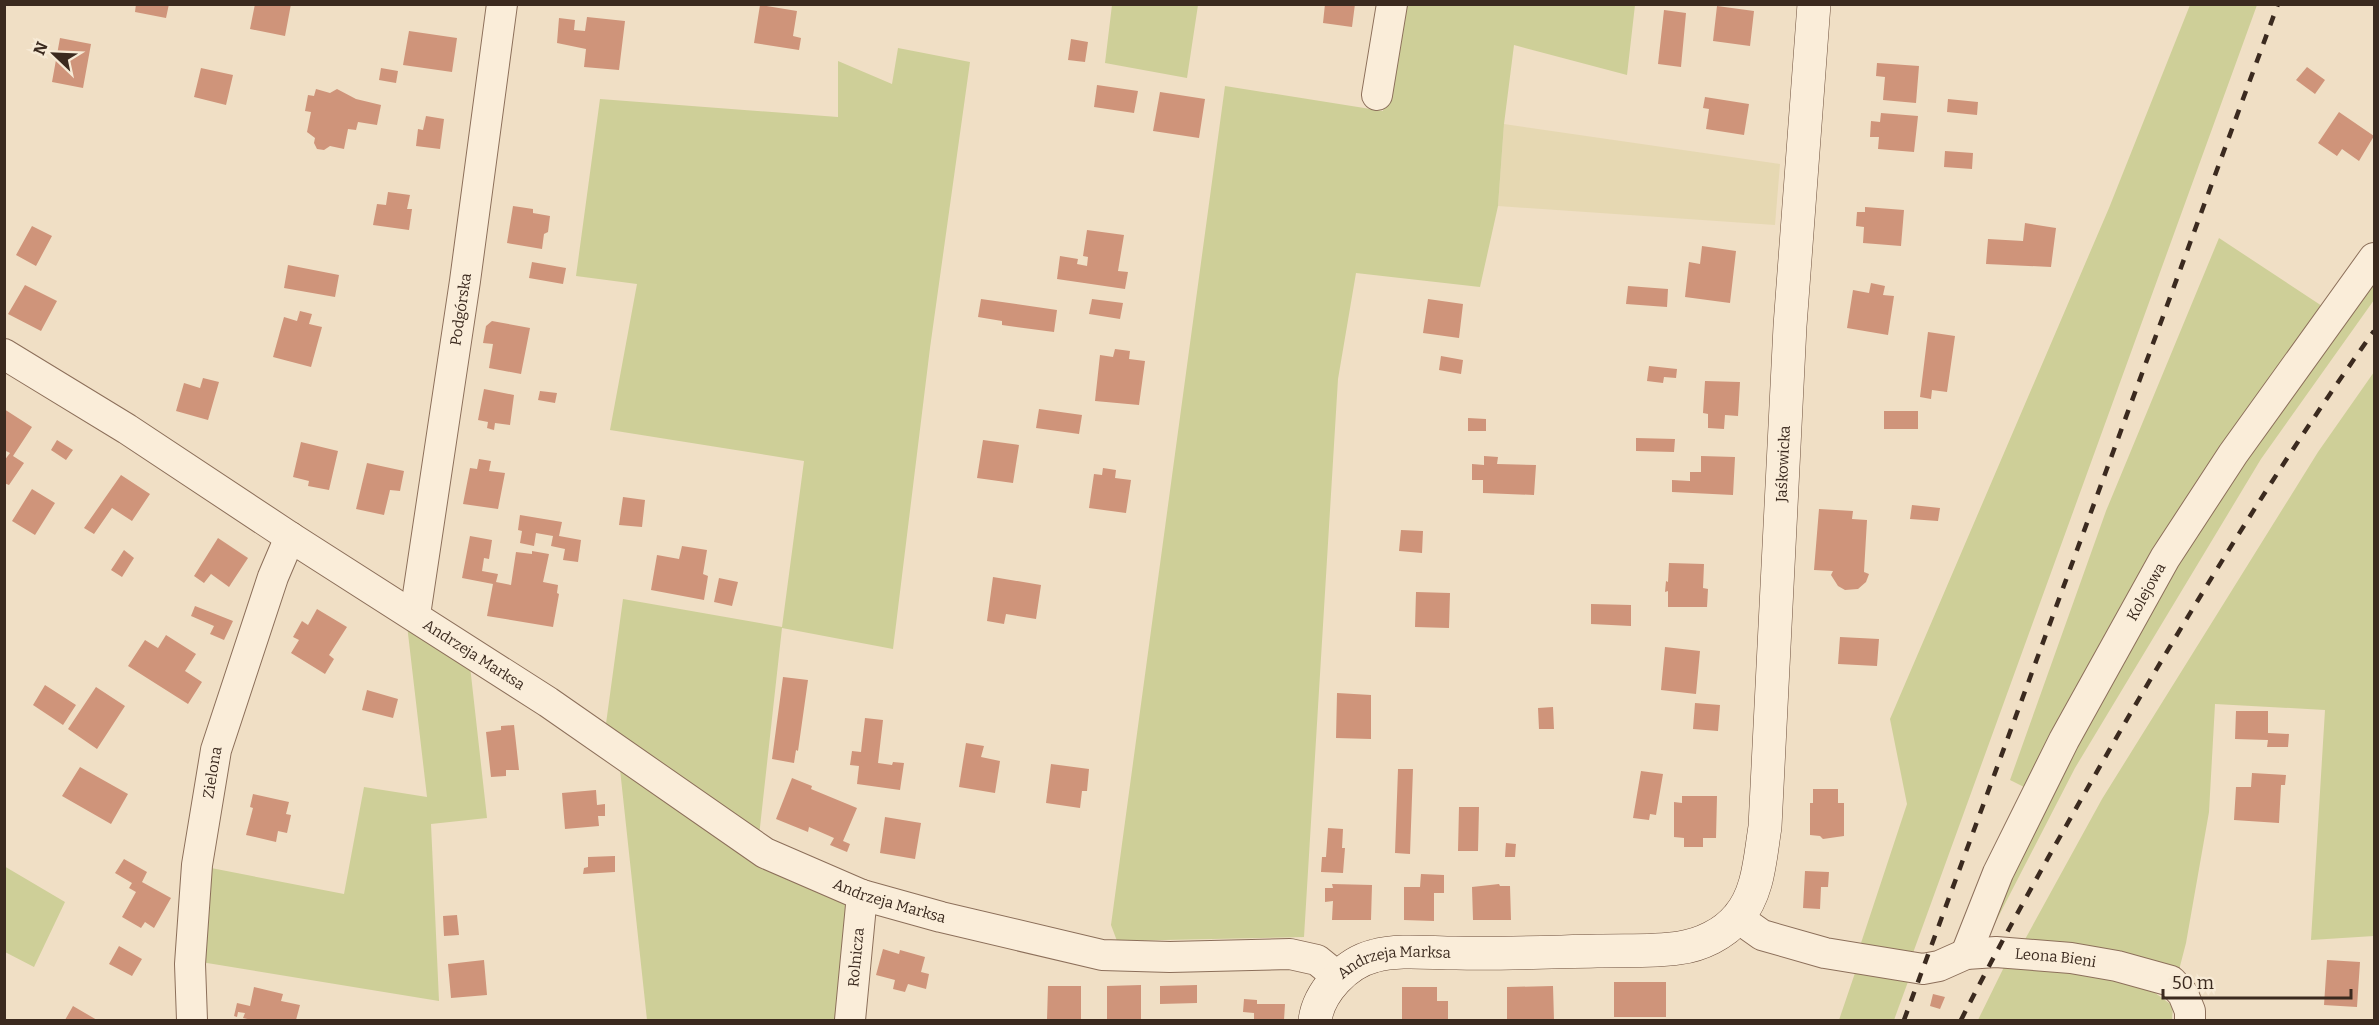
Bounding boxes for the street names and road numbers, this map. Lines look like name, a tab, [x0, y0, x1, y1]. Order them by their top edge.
street label: Podgórska	[446, 272, 475, 347]
street label: Jaśkowicka	[1772, 425, 1794, 503]
street label: Kolejowa	[2123, 560, 2169, 624]
street label: Andrzeja Marksa	[420, 616, 528, 694]
street label: Zielona	[199, 745, 225, 800]
street label: Andrzeja Marksa	[830, 875, 948, 927]
street label: Rolnicza	[844, 927, 868, 988]
street label: Andrzeja Marksa	[1334, 943, 1451, 983]
street label: Leona Bieni	[2014, 945, 2098, 971]

